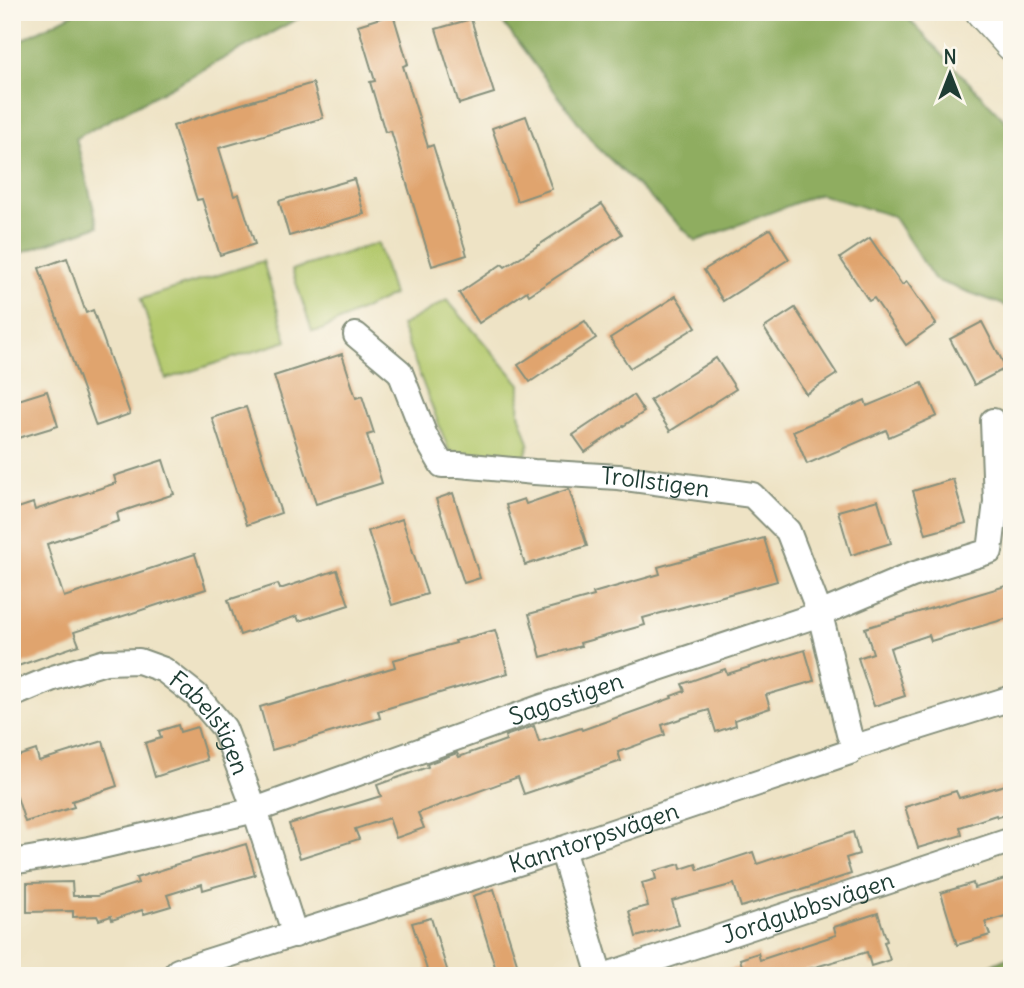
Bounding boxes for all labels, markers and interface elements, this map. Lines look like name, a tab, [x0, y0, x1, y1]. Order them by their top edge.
north arrow	[916, 38, 986, 108]
text: N	[943, 45, 957, 69]
street label: Trollstigen	[600, 460, 712, 503]
street label: Fabelstigen	[164, 664, 256, 779]
street label: Sagostigen	[505, 665, 627, 732]
street label: Kanntorpsvägen	[505, 795, 683, 879]
street label: Jordgubbsvägen	[718, 864, 898, 950]

